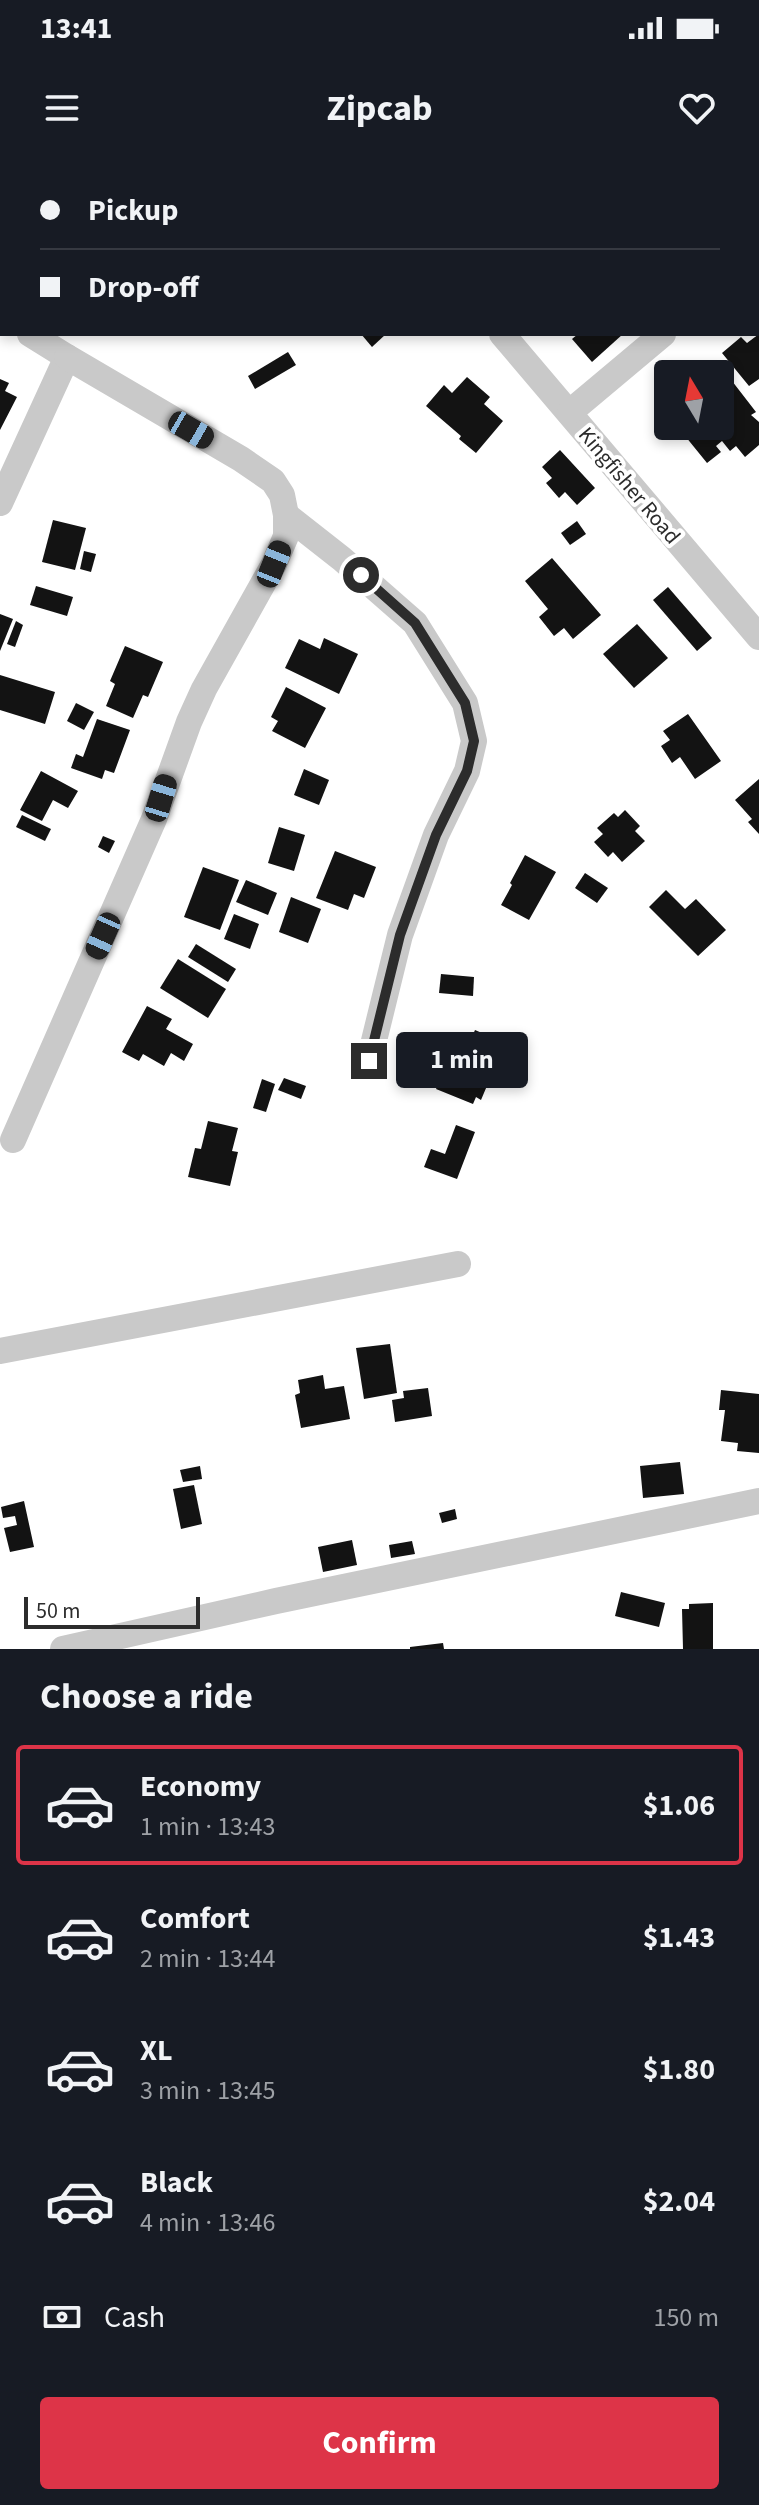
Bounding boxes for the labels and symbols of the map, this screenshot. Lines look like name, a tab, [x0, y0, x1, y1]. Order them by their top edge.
north arrow	[654, 360, 734, 440]
car	[164, 408, 218, 452]
street label: Kingfisher Road	[571, 420, 688, 551]
car	[254, 537, 294, 591]
route start	[343, 557, 379, 593]
car	[143, 772, 179, 824]
car	[82, 909, 124, 963]
callout: 1 min	[397, 1033, 529, 1089]
route end	[351, 1043, 387, 1079]
scale bar	[24, 1593, 200, 1629]

